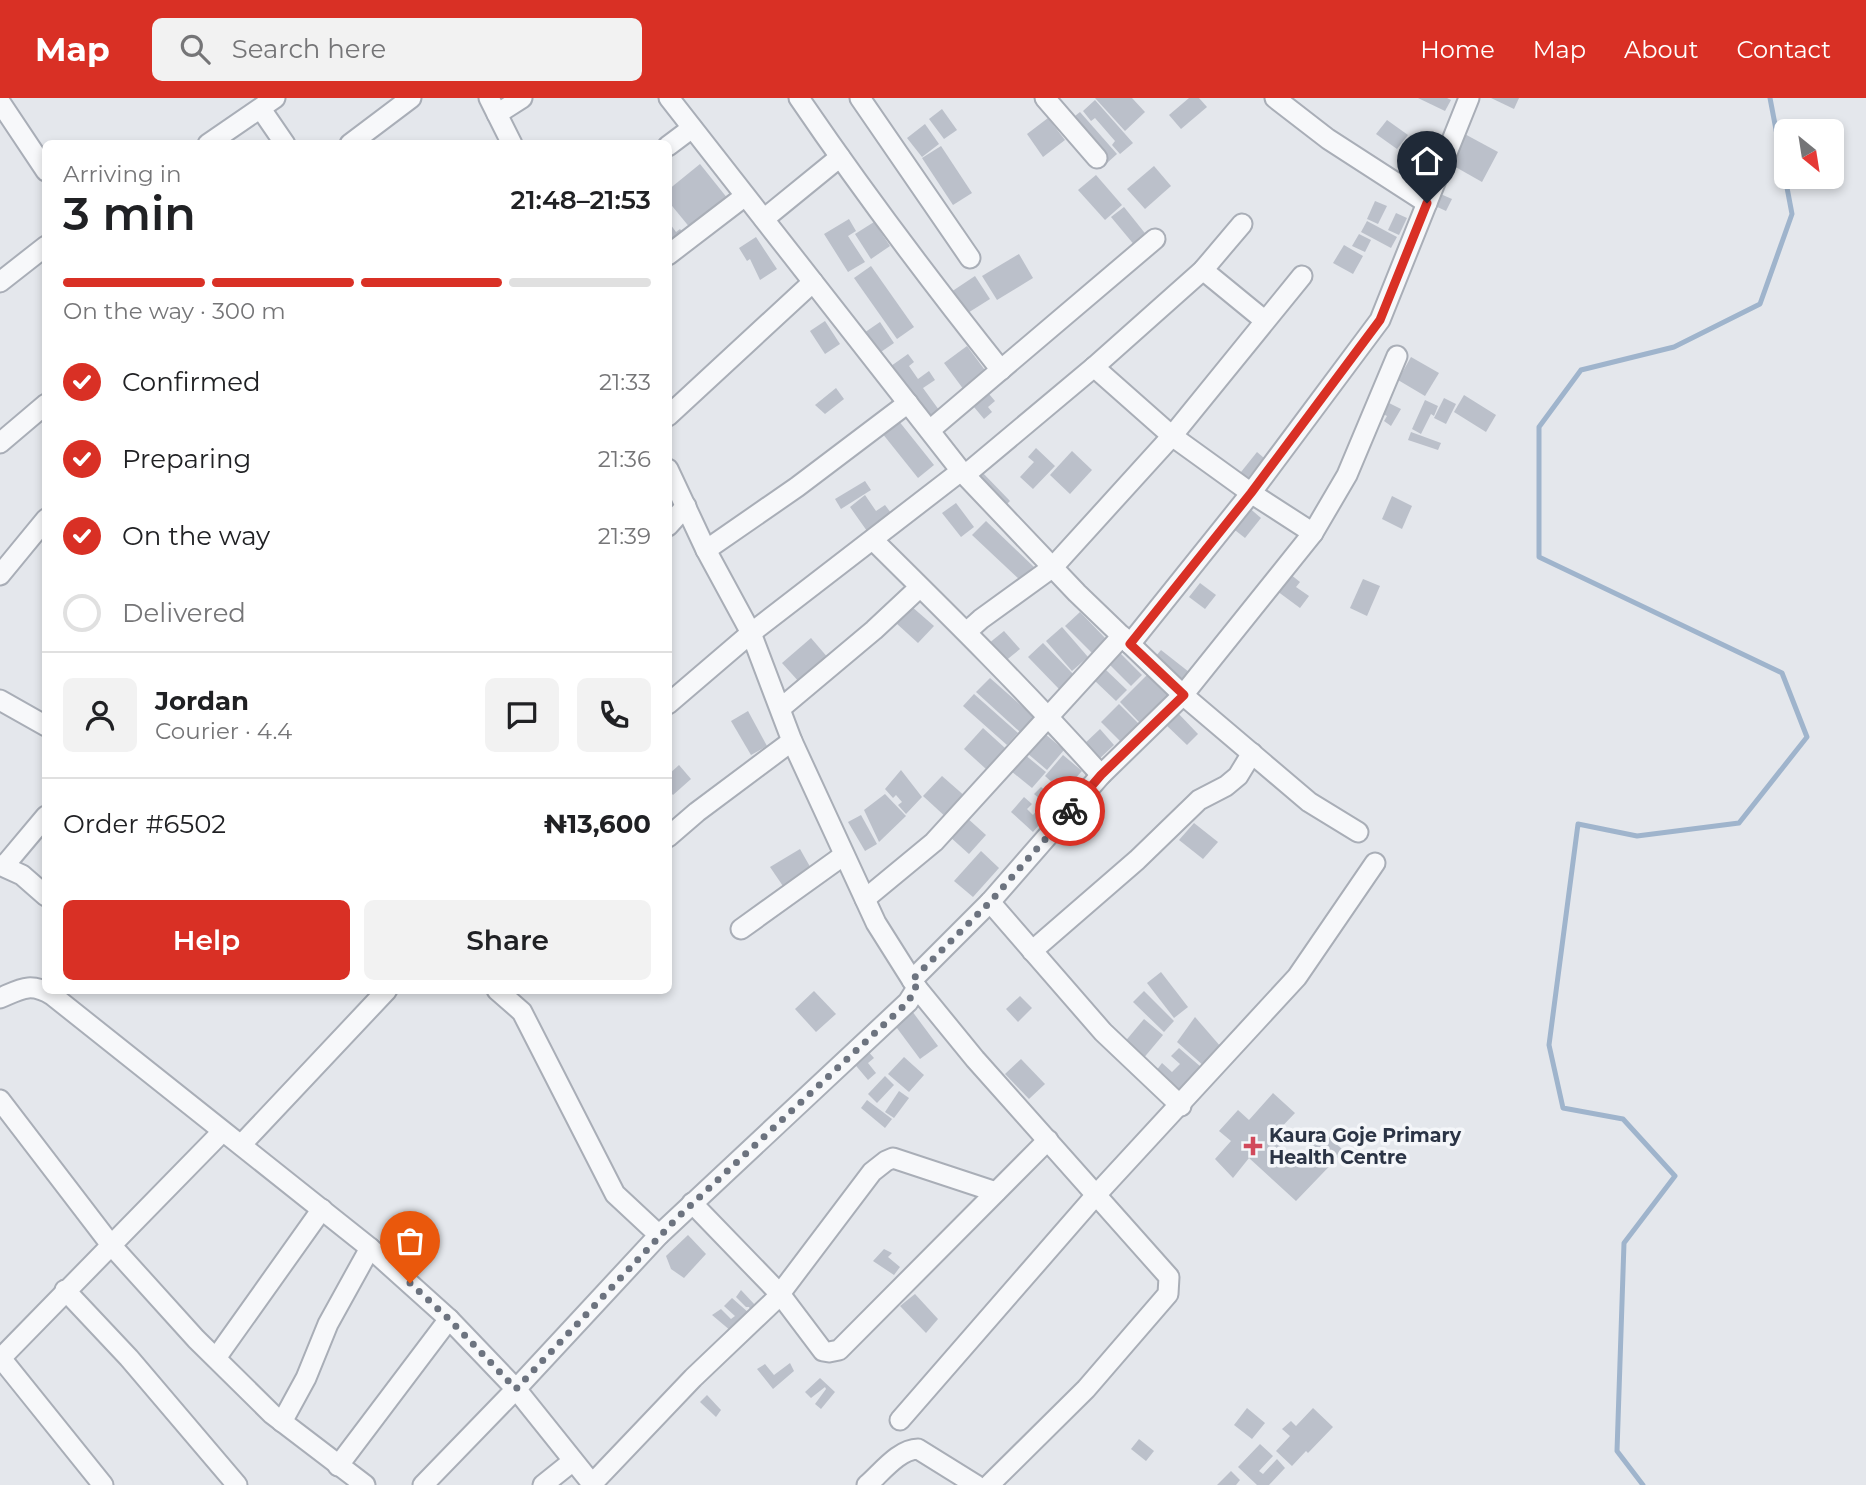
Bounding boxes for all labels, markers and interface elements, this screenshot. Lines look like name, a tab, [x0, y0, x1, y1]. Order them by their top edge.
search box	[152, 18, 642, 81]
text: Map	[35, 29, 110, 69]
icon: search	[176, 30, 214, 68]
text: Search here	[232, 33, 386, 65]
text: Home	[1420, 35, 1495, 64]
text: Map	[1533, 35, 1586, 64]
text: About	[1624, 35, 1698, 64]
text: Contact	[1736, 35, 1831, 64]
north arrow	[1774, 119, 1844, 189]
map controls	[1774, 119, 1844, 189]
pin	[1397, 131, 1457, 203]
icon: home	[1408, 142, 1446, 180]
text: Arriving in	[63, 160, 182, 188]
text: 21:48–21:53	[511, 184, 651, 216]
text: 3 min	[63, 185, 196, 242]
text: On the way · 300 m	[63, 297, 286, 325]
icon: check	[63, 363, 101, 401]
text: Confirmed	[122, 366, 261, 398]
text: 21:33	[599, 368, 651, 396]
icon: check	[63, 440, 101, 478]
text: Preparing	[122, 443, 251, 475]
text: 21:36	[598, 445, 651, 473]
icon: check	[63, 517, 101, 555]
text: On the way	[122, 520, 270, 552]
text: 21:39	[598, 522, 651, 550]
text: Delivered	[122, 597, 246, 629]
button: person	[63, 678, 137, 752]
button: chat	[485, 678, 559, 752]
button: phone	[577, 678, 651, 752]
text: Jordan	[155, 685, 249, 717]
text: Courier · 4.4	[155, 717, 292, 745]
courier	[1035, 776, 1105, 846]
icon: bike	[1051, 792, 1089, 830]
text: Order #6502	[63, 808, 226, 840]
text: ₦13,600	[544, 808, 651, 840]
button: Help	[63, 900, 350, 980]
button: Share	[364, 900, 651, 980]
place label: Kaura Goje Primary Health Centre	[1269, 1124, 1462, 1169]
marker: Kaura Goje Primary Health Centre	[1243, 1136, 1263, 1156]
pin	[380, 1211, 440, 1283]
icon: bag	[391, 1222, 429, 1260]

